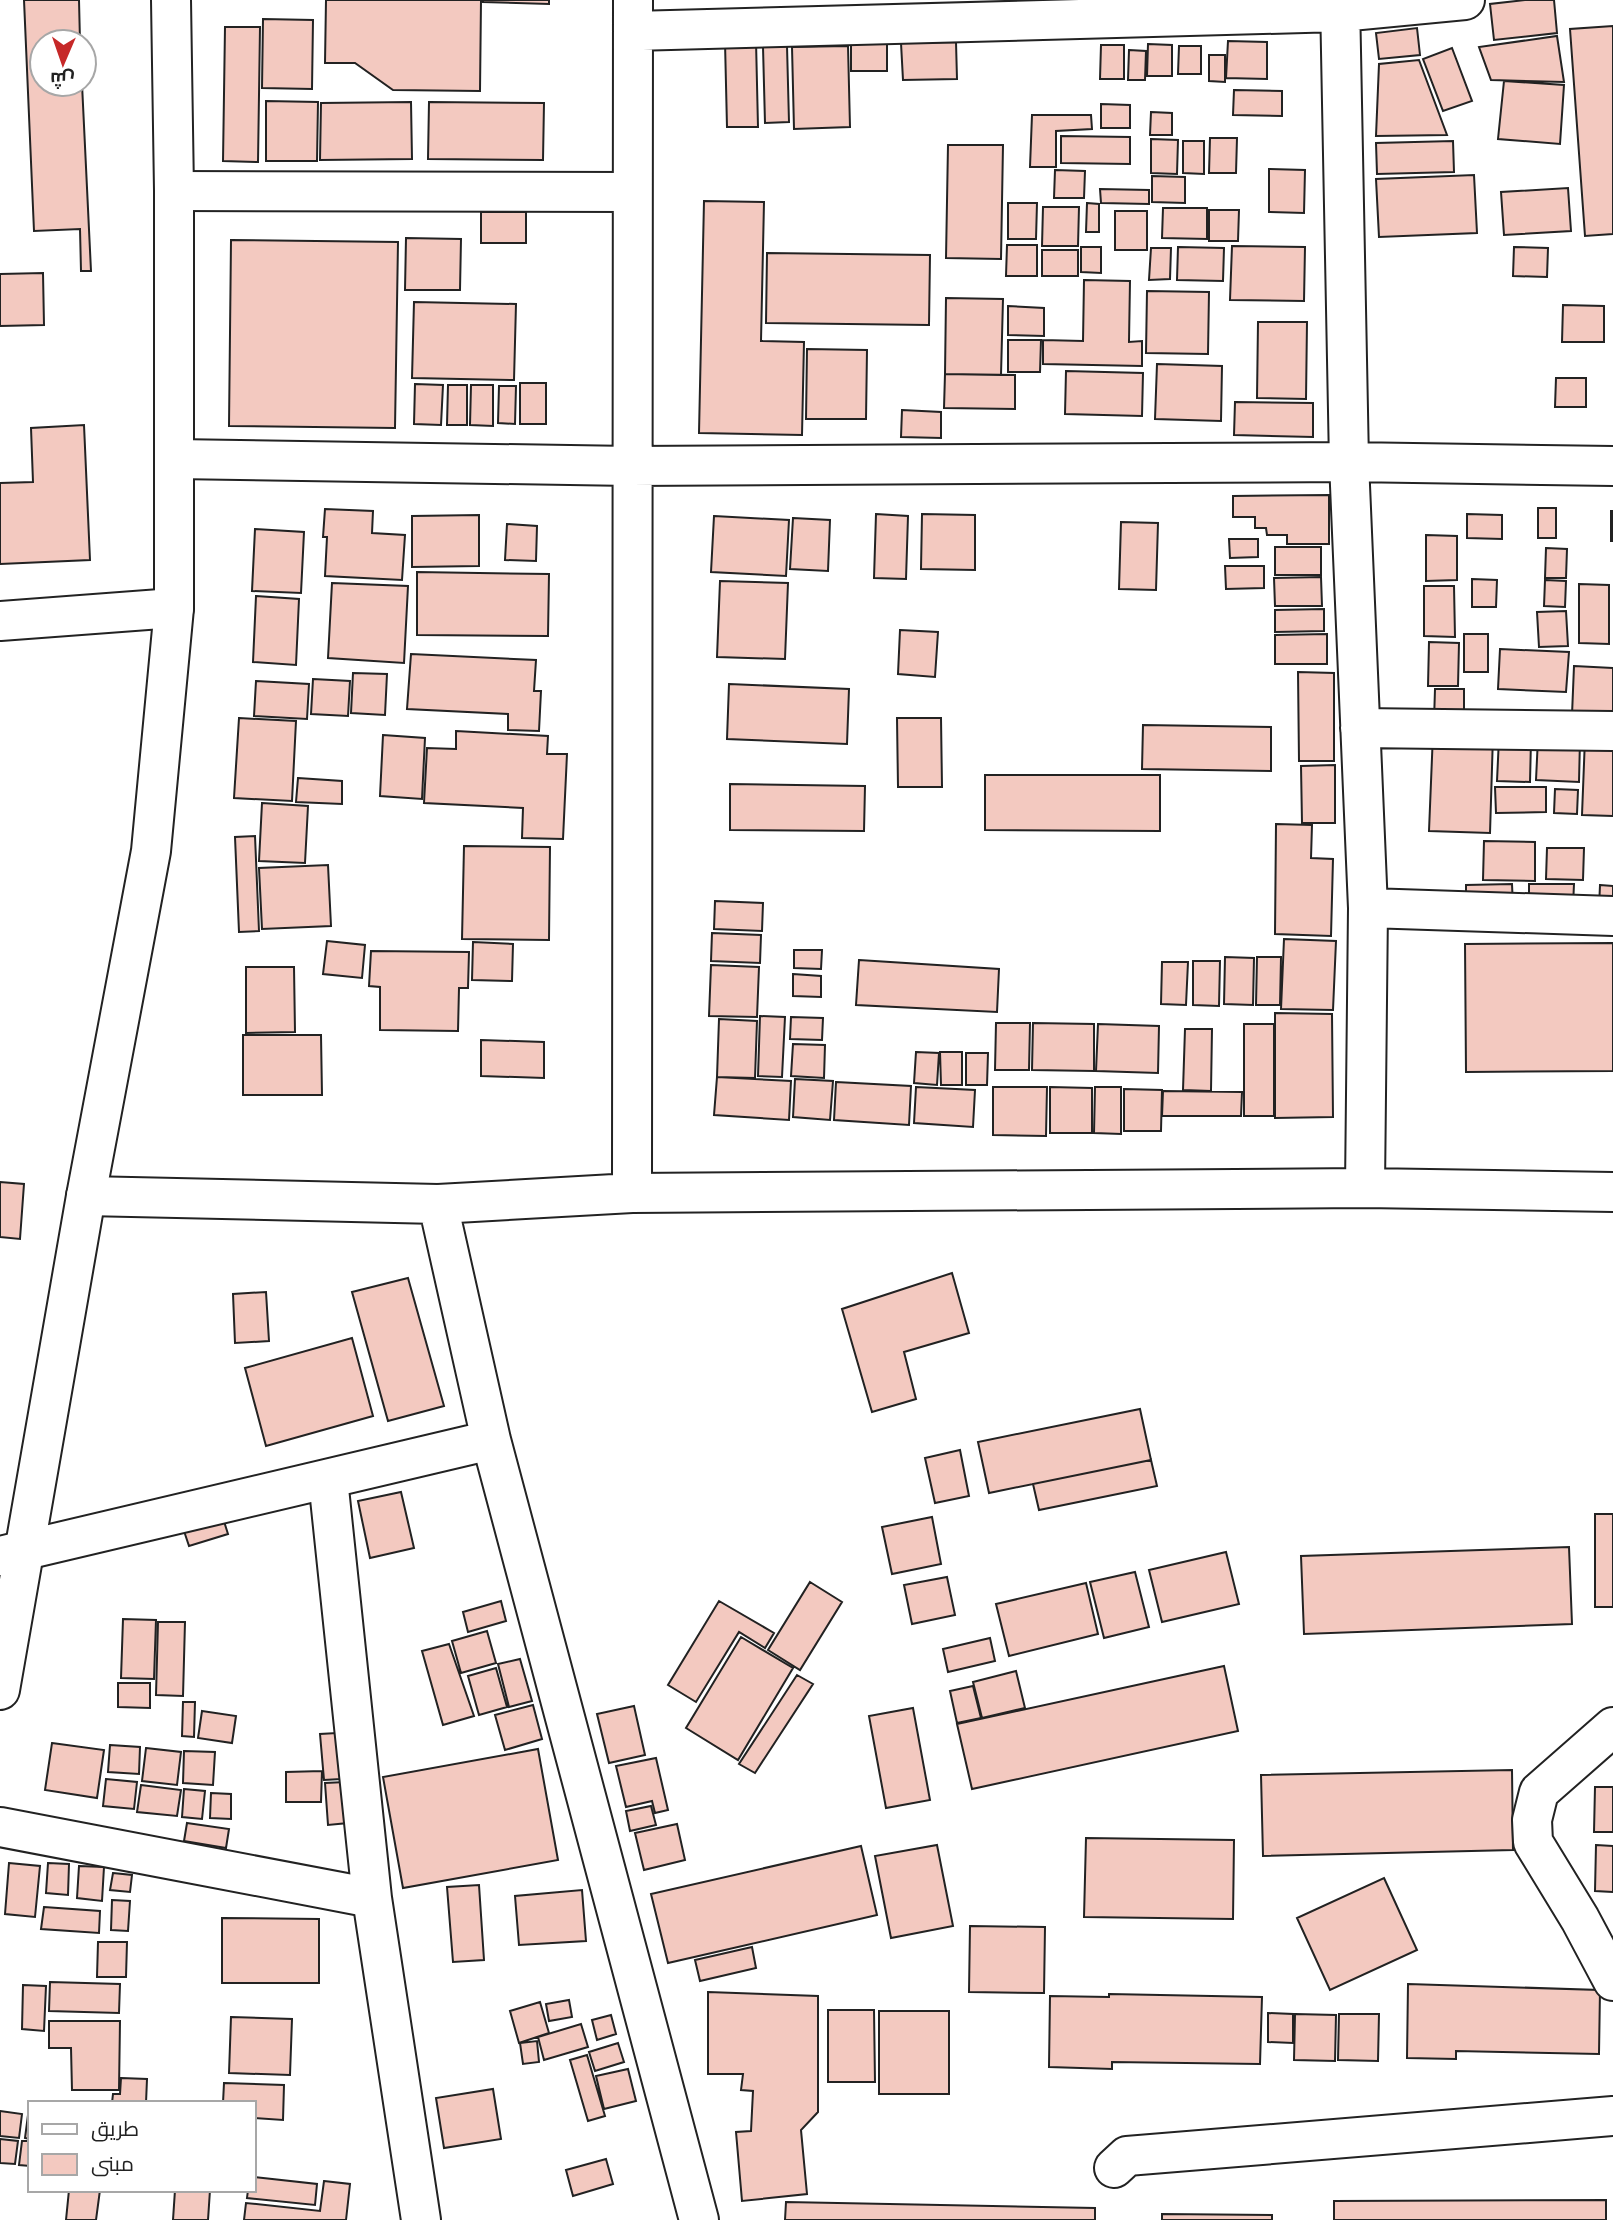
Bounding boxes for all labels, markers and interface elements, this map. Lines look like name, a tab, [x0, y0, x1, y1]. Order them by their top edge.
north arrow	[28, 28, 98, 98]
text: ش	[50, 68, 75, 89]
legend	[28, 2101, 256, 2192]
text: طريق	[91, 2119, 139, 2142]
text: مبنى	[91, 2154, 134, 2177]

